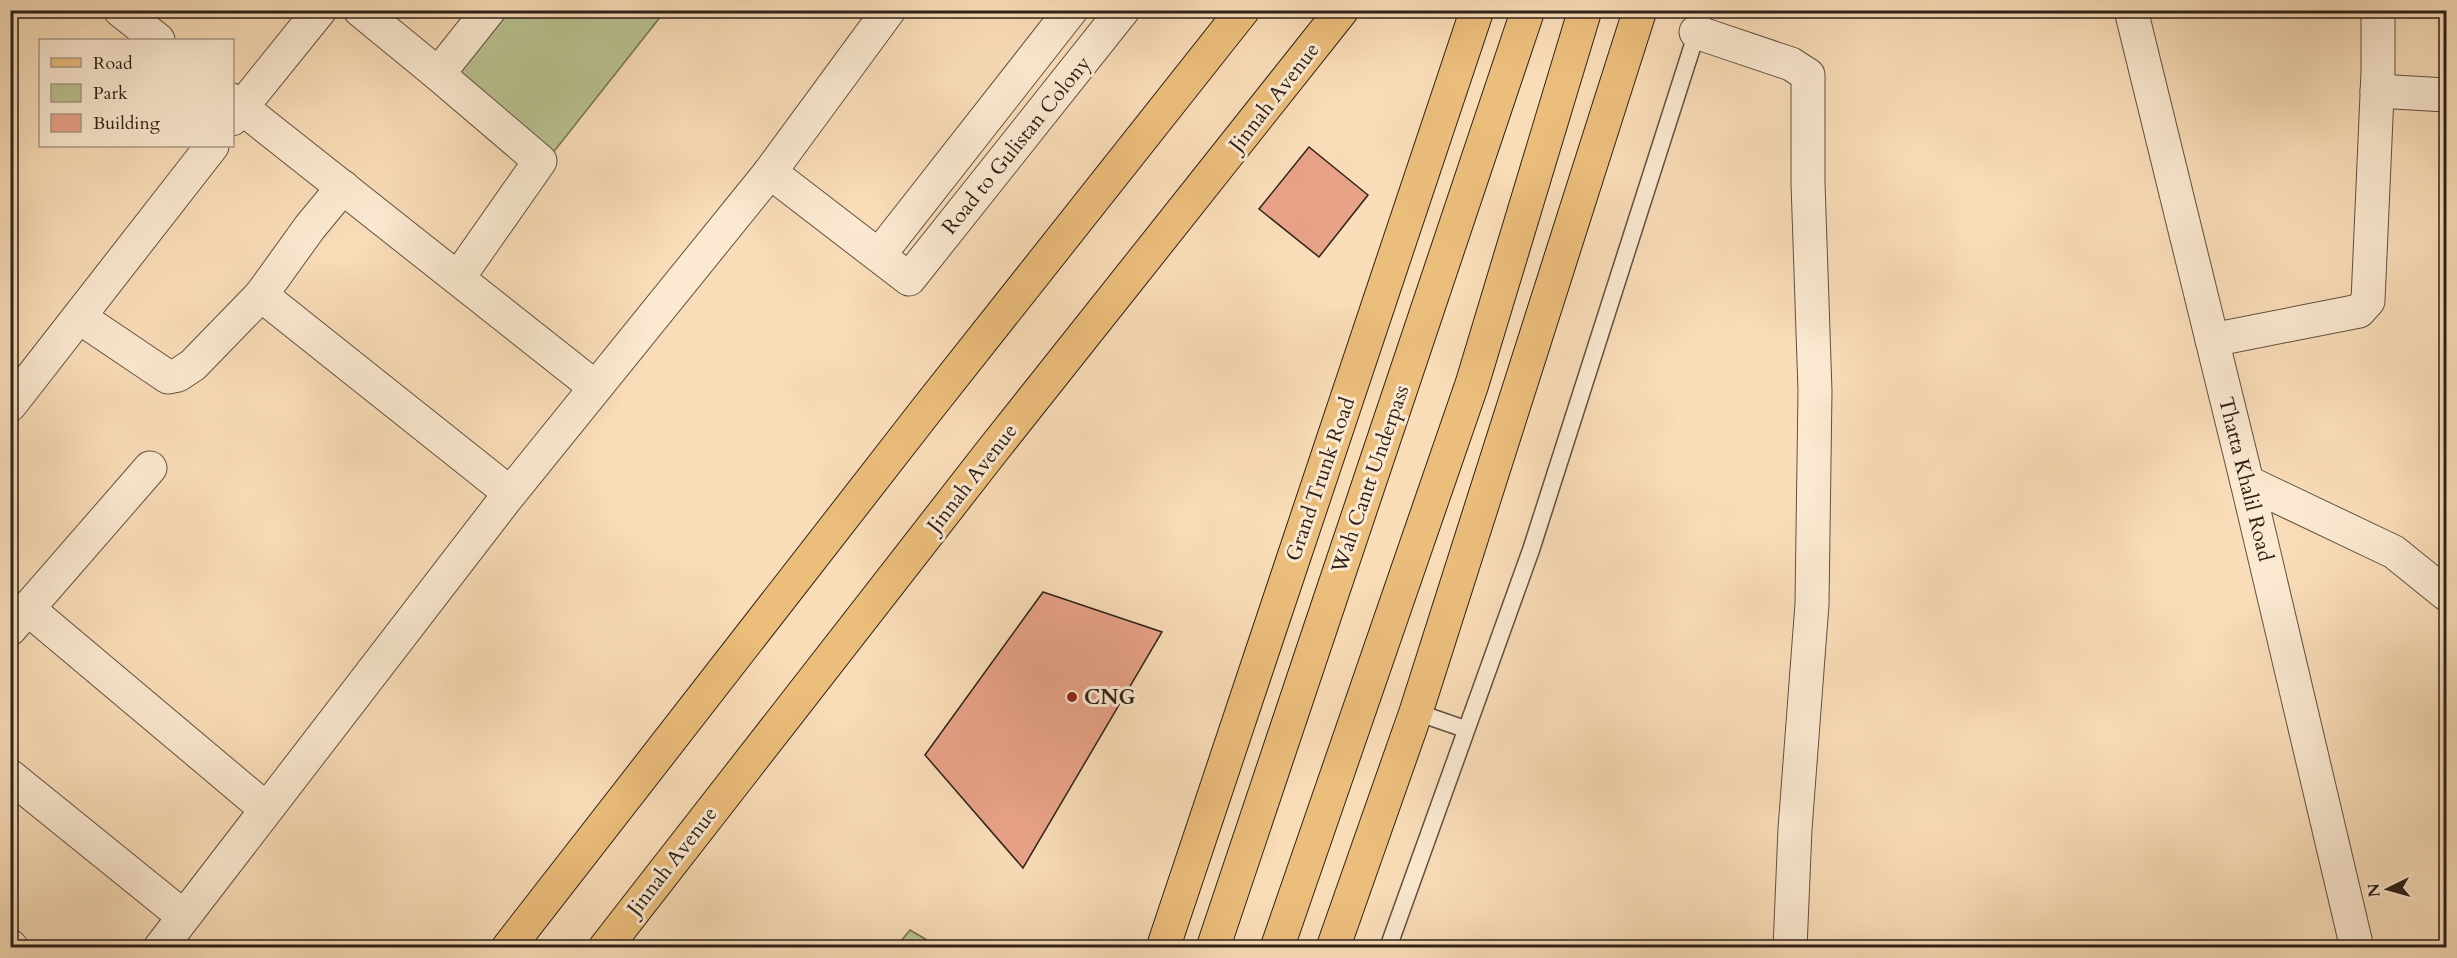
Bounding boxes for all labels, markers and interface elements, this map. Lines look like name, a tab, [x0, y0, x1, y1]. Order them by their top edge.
street label: Jinnah Avenue	[1221, 37, 1326, 160]
legend	[39, 39, 234, 147]
street label: Road to Gulistan Colony	[935, 50, 1098, 241]
text: Road	[93, 51, 133, 76]
text: Park	[93, 81, 128, 106]
text: Building	[93, 111, 161, 136]
street label: Wah Cantt Underpass	[1324, 381, 1416, 578]
street label: Grand Trunk Road	[1279, 393, 1362, 565]
street label: Thatta Khalil Road	[2211, 394, 2280, 564]
street label: Jinnah Avenue	[919, 418, 1024, 541]
place label: CNG	[1084, 683, 1136, 712]
marker: CNG	[1065, 690, 1079, 704]
street label: Jinnah Avenue	[619, 801, 724, 924]
north arrow	[2358, 859, 2418, 919]
text: N	[2362, 882, 2386, 898]

